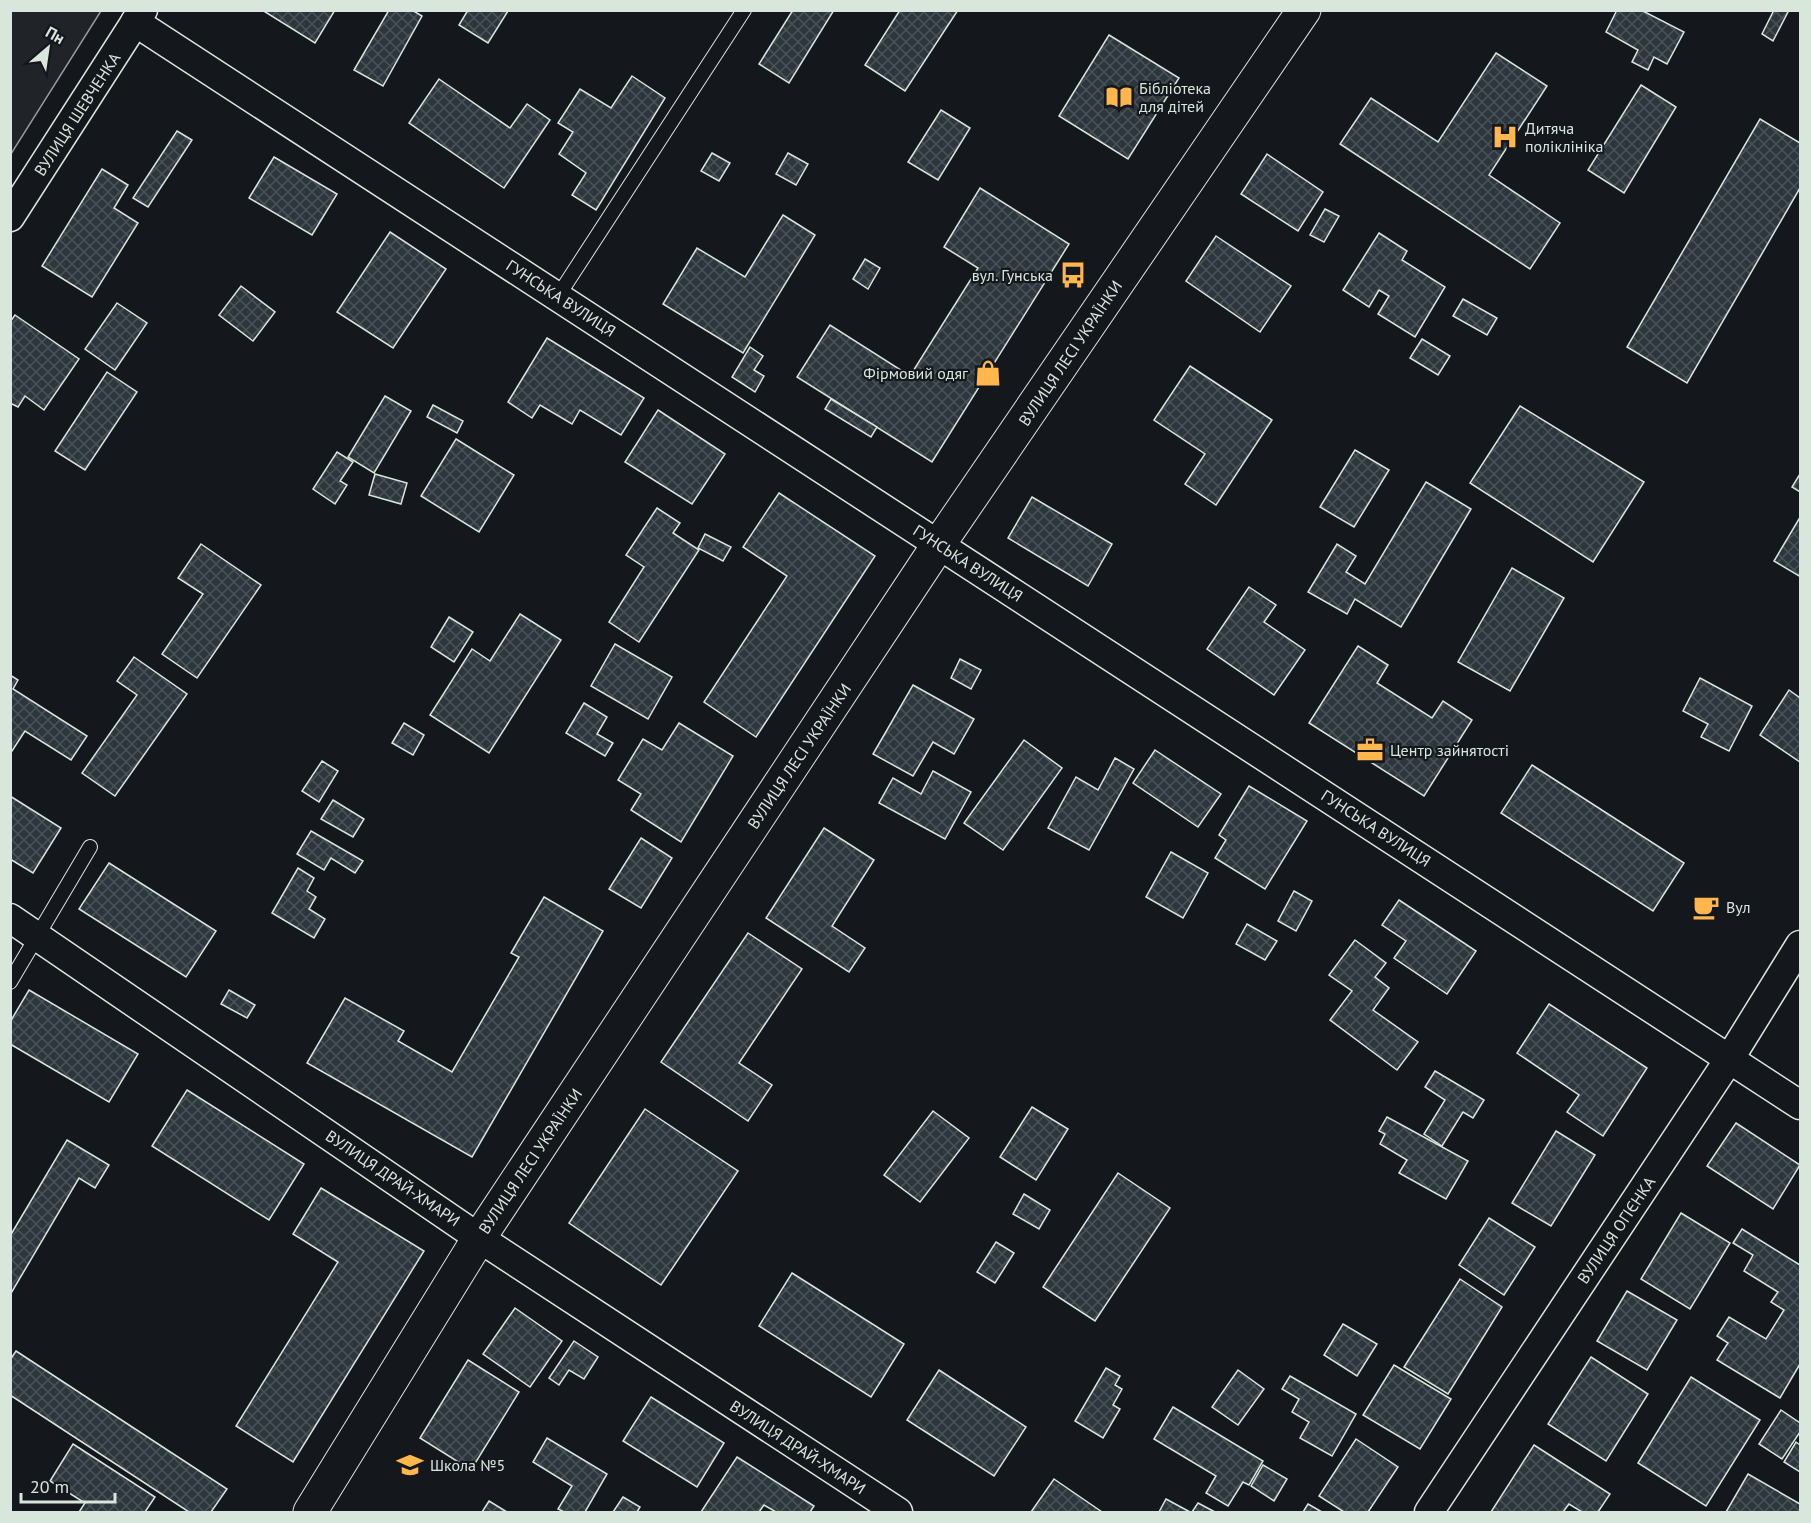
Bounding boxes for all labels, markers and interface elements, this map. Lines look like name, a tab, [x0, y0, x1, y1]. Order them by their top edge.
north arrow	[18, 18, 78, 78]
text: Пн	[42, 22, 68, 48]
street label: ВУЛИЦЯ ШЕВЧЕНКА	[30, 48, 125, 179]
place label: Бібліотека для дітей	[1139, 78, 1211, 116]
library icon: Бібліотека для дітей	[1104, 82, 1134, 112]
place label: Дитяча поліклініка	[1525, 118, 1603, 156]
hospital icon: Дитяча поліклініка	[1490, 122, 1520, 152]
street label: ГУНСЬКА ВУЛИЦЯ	[502, 255, 620, 341]
bus stop icon: вул. Гунська	[1058, 260, 1088, 290]
place label: вул. Гунська	[972, 265, 1053, 285]
street label: ВУЛИЦЯ ЛЕСІ УКРАЇНКИ	[1014, 277, 1126, 429]
shop icon: Фірмовий одяг	[973, 358, 1003, 388]
place label: Фірмовий одяг	[863, 363, 968, 383]
street label: ГУНСЬКА ВУЛИЦЯ	[909, 520, 1027, 606]
street label: ВУЛИЦЯ ЛЕСІ УКРАЇНКИ	[743, 680, 855, 832]
office icon: Центр зайнятості	[1355, 735, 1385, 765]
place label: Центр зайнятості	[1390, 740, 1509, 760]
street label: ГУНСЬКА ВУЛИЦЯ	[1317, 785, 1435, 871]
cafe icon: Вул	[1691, 892, 1721, 922]
place label: Вул	[1726, 897, 1751, 917]
street label: ВУЛИЦЯ ЛЕСІ УКРАЇНКИ	[474, 1085, 586, 1237]
street label: ВУЛИЦЯ ДРАЙ-ХМАРИ	[322, 1126, 464, 1230]
street label: ВУЛИЦЯ ОГІЄНКА	[1573, 1172, 1660, 1287]
street label: ВУЛИЦЯ ДРАЙ-ХМАРИ	[726, 1396, 870, 1498]
school or university icon: Школа №5	[395, 1450, 425, 1480]
place label: Школа №5	[430, 1455, 505, 1475]
scale bar	[21, 1466, 116, 1504]
text: 20 m	[30, 1475, 69, 1498]

